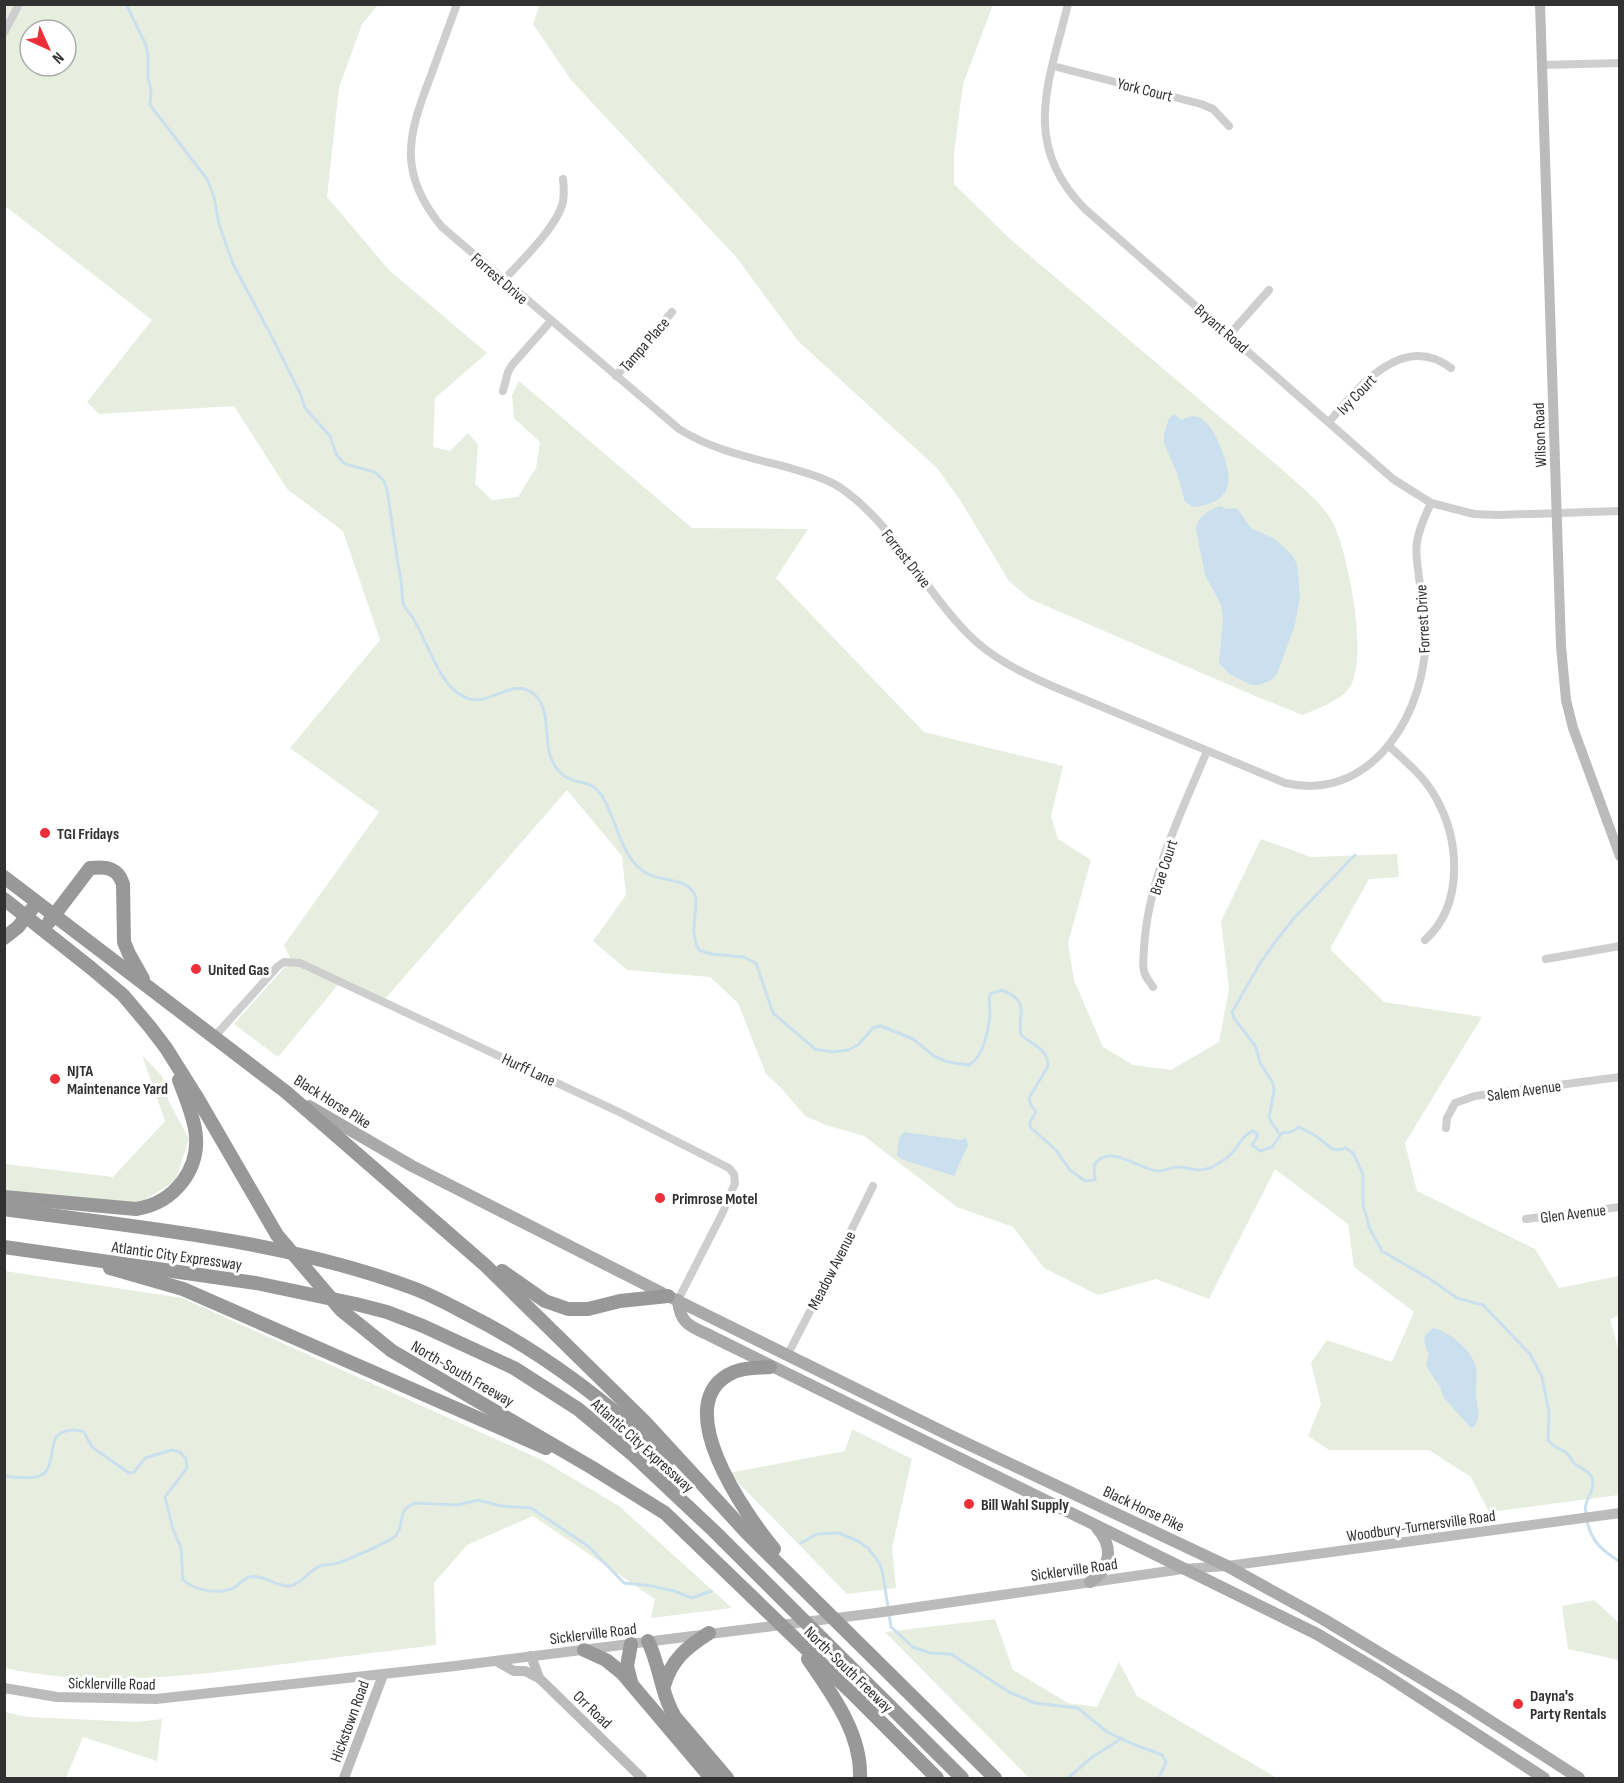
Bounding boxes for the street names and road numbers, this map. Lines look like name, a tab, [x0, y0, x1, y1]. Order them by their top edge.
street label: York Court	[1115, 74, 1174, 107]
street label: Forrest Drive	[467, 249, 531, 309]
street label: Bryant Road	[1190, 301, 1252, 358]
street label: Tampa Place	[616, 314, 674, 376]
street label: Ivy Court	[1333, 371, 1381, 419]
street label: Wilson Road	[1530, 402, 1551, 468]
street label: Forrest Drive	[877, 526, 935, 592]
street label: Forrest Drive	[1412, 584, 1435, 654]
street label: Brae Court	[1147, 837, 1182, 898]
street label: Hurff Lane	[499, 1050, 558, 1091]
street label: Black Horse Pike	[290, 1071, 374, 1133]
street label: Salem Avenue	[1486, 1077, 1562, 1106]
street label: Glen Avenue	[1539, 1201, 1607, 1228]
street label: Meadow Avenue	[804, 1228, 860, 1313]
street label: Atlantic City Expressway	[109, 1238, 243, 1275]
street label: North-South Freeway	[407, 1337, 517, 1411]
street label: Atlantic City Expressway	[586, 1394, 697, 1497]
street label: Black Horse Pike	[1100, 1482, 1187, 1536]
street label: Woodbury-Turnersville Road	[1346, 1507, 1497, 1546]
street label: Sicklerville Road	[1030, 1555, 1119, 1586]
street label: Sicklerville Road	[549, 1620, 638, 1649]
street label: North-South Freeway	[800, 1623, 896, 1717]
street label: Sicklerville Road	[68, 1674, 156, 1695]
street label: Hickstown Road	[327, 1678, 374, 1765]
street label: Orr Road	[569, 1687, 615, 1733]

